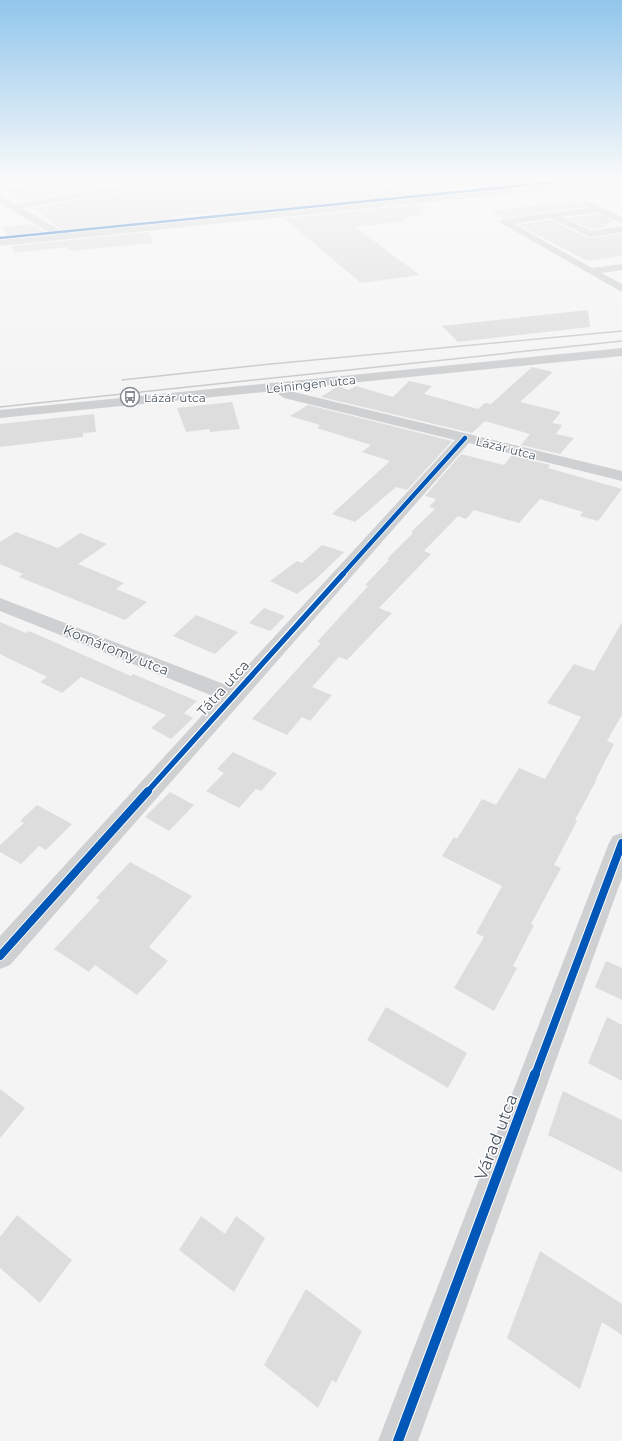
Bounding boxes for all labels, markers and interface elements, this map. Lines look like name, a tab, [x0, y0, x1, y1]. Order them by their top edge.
street label: Leiningen utca	[265, 372, 357, 396]
bus stop icon: Lázár utca	[119, 386, 141, 408]
place label: Lázár utca	[144, 390, 206, 405]
street label: Lázár utca	[474, 433, 538, 463]
street label: Komáromy utca	[60, 621, 172, 679]
street label: Tátra utca	[193, 656, 253, 720]
street label: Várad utca	[470, 1091, 522, 1183]

